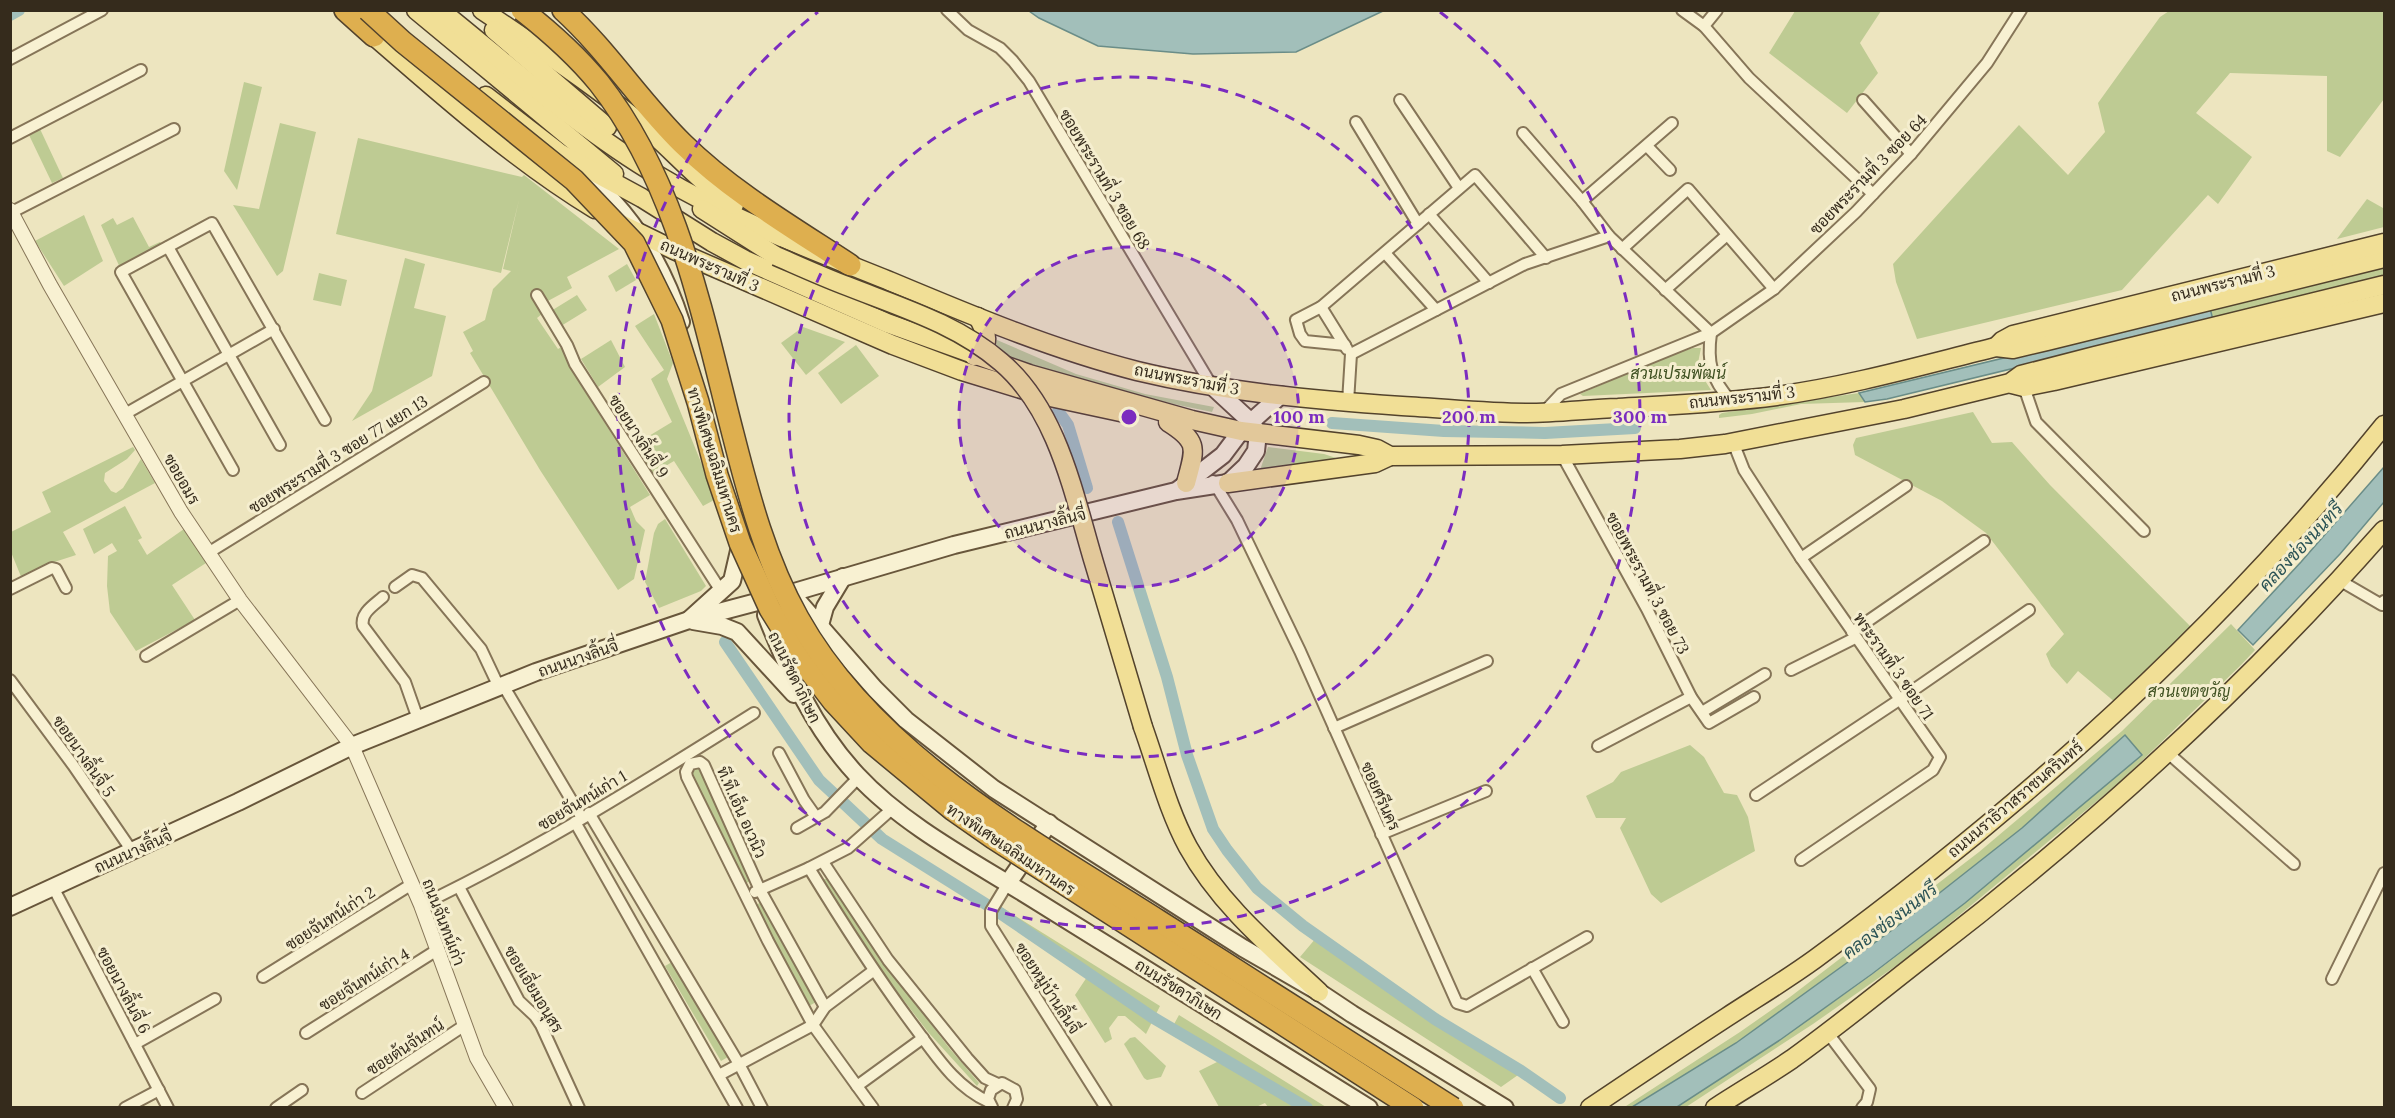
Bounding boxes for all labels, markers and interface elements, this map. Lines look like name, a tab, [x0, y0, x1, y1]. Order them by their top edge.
street label: ซอยพระรามที่ 3 ซอย 68	[1055, 103, 1158, 253]
street label: ซอยพระรามที่ 3 ซอย 64	[1802, 107, 1931, 238]
street label: ถนนพระรามที่ 3	[657, 231, 764, 296]
street label: ถนนพระรามที่ 3	[2168, 257, 2277, 306]
street label: ถนนพระรามที่ 3	[1133, 355, 1242, 399]
park label: สวนเปรมพัฒน์	[1630, 361, 1728, 383]
street label: ถนนพระรามที่ 3	[1688, 378, 1796, 413]
street label: ทางพิเศษเฉลิมมหานคร	[683, 385, 747, 535]
street label: ซอยพระรามที่ 3 ซอย 77 แยก 13	[243, 387, 431, 517]
street label: ซอยนางลิ้นจี่ 9	[605, 388, 677, 481]
text: 100 m	[1273, 405, 1325, 428]
text: 200 m	[1442, 405, 1496, 428]
text: 300 m	[1613, 405, 1668, 428]
centre of rings	[1119, 407, 1139, 427]
street label: ซอยอมร	[159, 450, 205, 508]
water label: คลองช่องนนทรี	[2253, 496, 2349, 596]
street label: ถนนนางลิ้นจี่	[1001, 499, 1088, 543]
street label: ซอยพระรามที่ 3 ซอย 73	[1602, 507, 1698, 658]
street label: พระรามที่ 3 ซอย 71	[1849, 606, 1942, 724]
street label: ถนนรัชดาภิเษก	[764, 628, 826, 726]
street label: ถนนนางลิ้นจี่	[534, 631, 621, 681]
park label: สวนเขตขวัญ	[2148, 681, 2231, 701]
street label: ซอยนางลิ้นจี่ 5	[49, 709, 123, 801]
street label: ถนนนราธิวาสราชนครินทร์	[1942, 735, 2087, 861]
street label: ซอยศรีนคร	[1357, 758, 1406, 834]
street label: ที.ที.เอ็น อเวนิว	[713, 762, 774, 861]
street label: ซอยจันทน์เก่า 1	[533, 764, 630, 834]
street label: ทางพิเศษเฉลิมมหานคร	[943, 798, 1079, 900]
street label: ถนนนางลิ้นจี่	[89, 821, 175, 877]
street label: ถนนจันทน์เก่า	[418, 875, 472, 968]
water label: คลองช่องนนทรี	[1837, 876, 1943, 964]
street label: ซอยจันทน์เก่า 2	[280, 880, 379, 954]
street label: ซอยหมู่บ้านลิ้นจี่	[1009, 936, 1088, 1039]
street label: ซอยเอี่ยมอนุสร	[498, 940, 571, 1038]
street label: ซอยนางลิ้นจี่ 6	[93, 941, 159, 1037]
street label: ซอยจันทน์เก่า 4	[314, 941, 413, 1015]
street label: ถนนรัชดาภิเษก	[1132, 954, 1226, 1024]
street label: ซอยต้นจันทน์	[362, 1013, 447, 1079]

